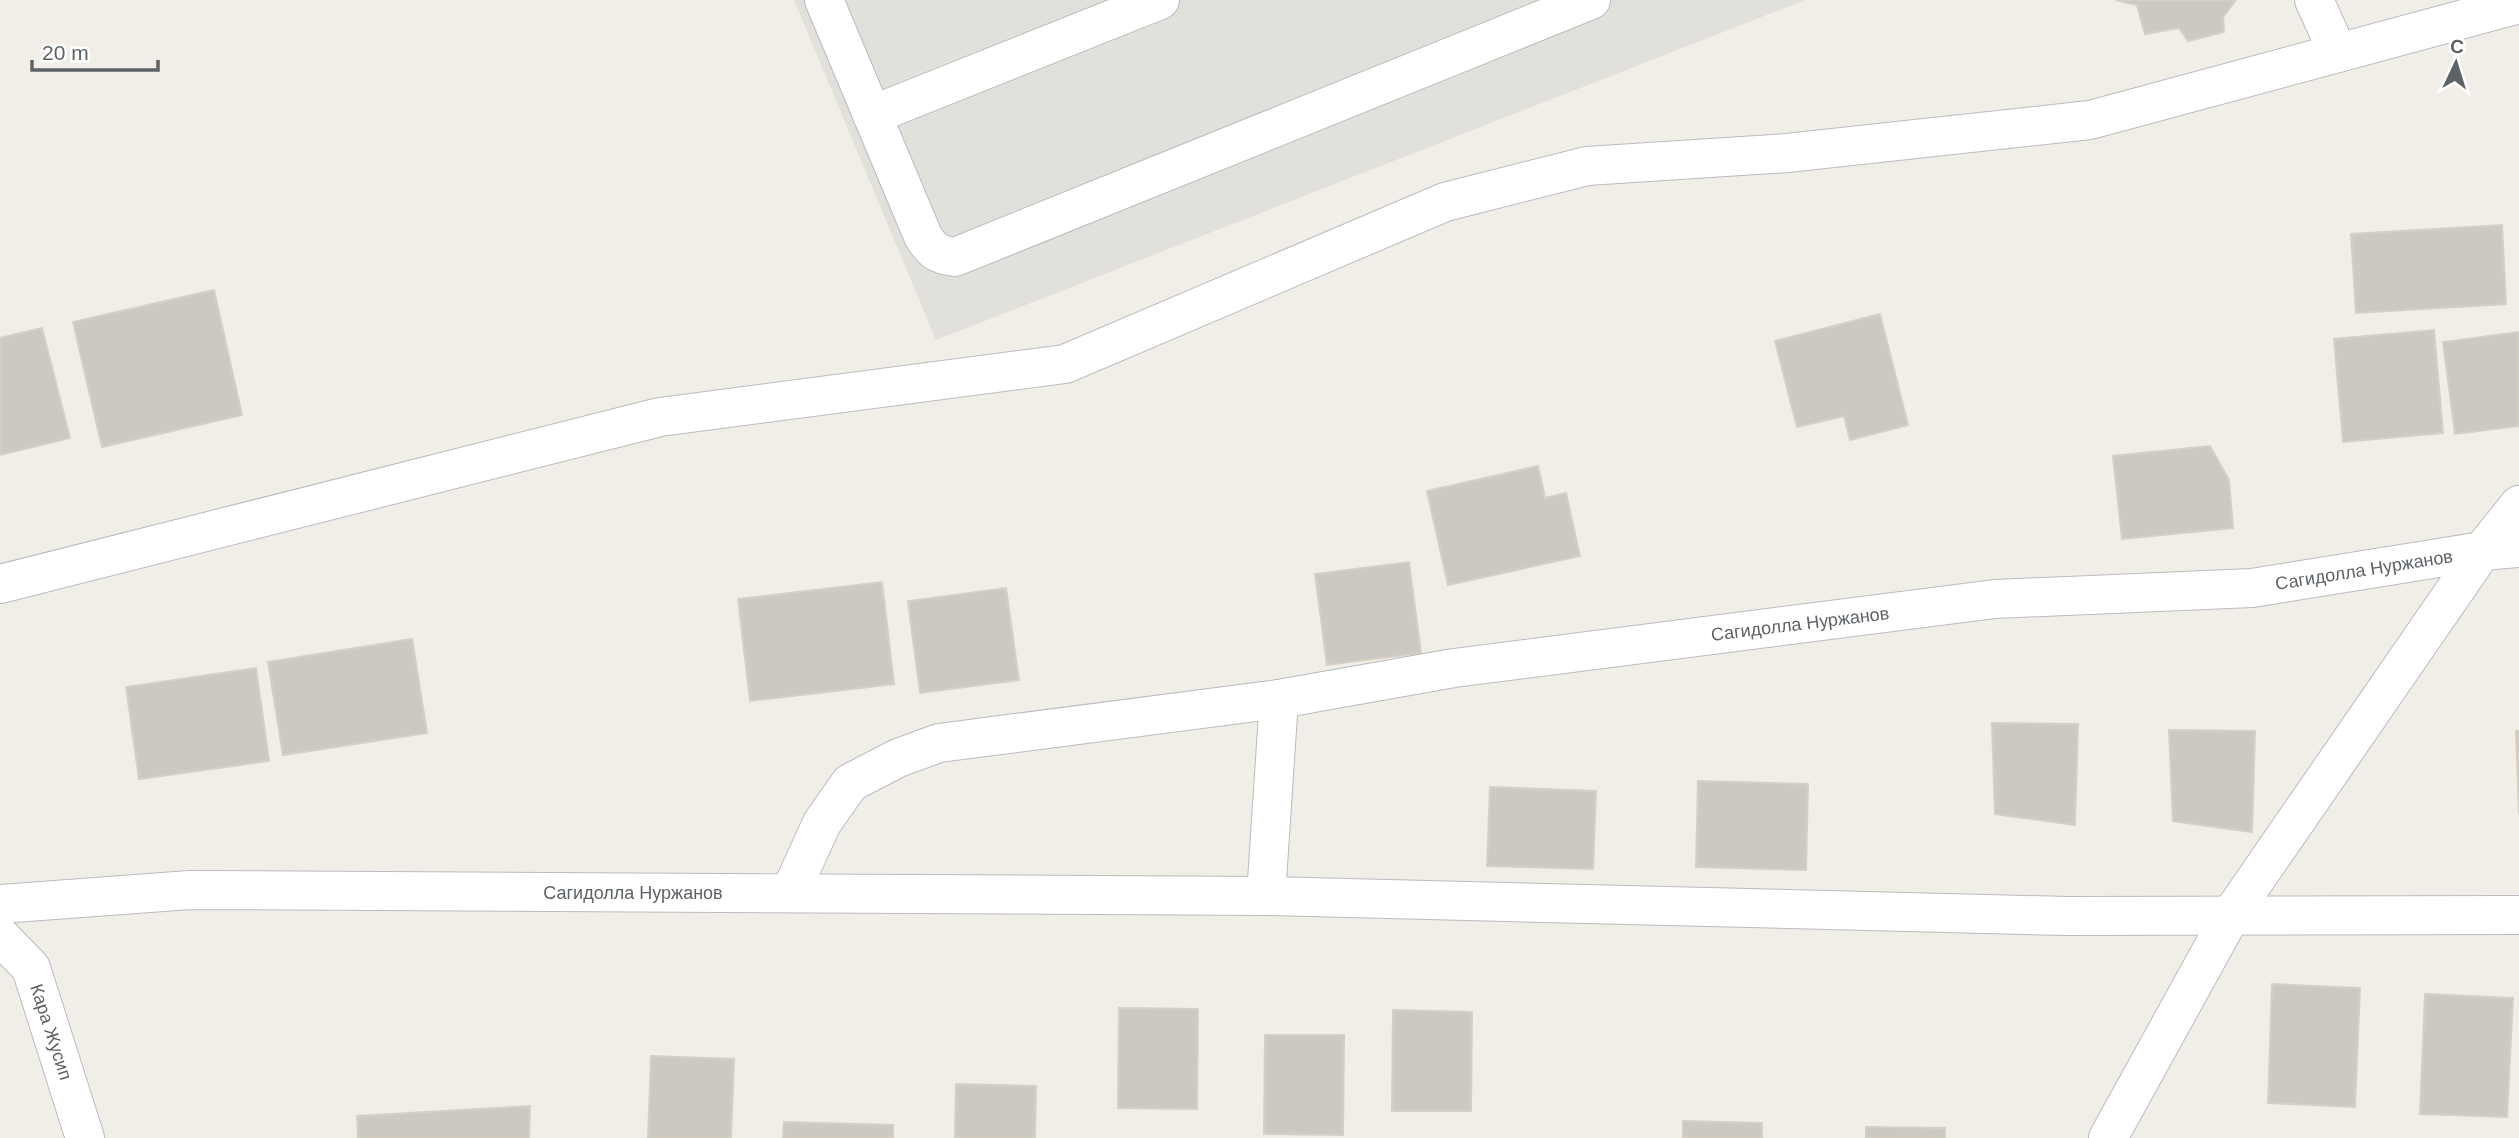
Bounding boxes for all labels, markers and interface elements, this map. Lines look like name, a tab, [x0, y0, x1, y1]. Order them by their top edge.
scale bar	[32, 28, 158, 72]
north arrow	[2421, 28, 2491, 98]
text: С	[2450, 36, 2465, 58]
text: 20 m	[42, 41, 89, 64]
street label: Сагидолла Нуржанов	[2274, 546, 2454, 594]
street label: Сагидолла Нуржанов	[1710, 603, 1890, 645]
street label: Сагидолла Нуржанов	[543, 883, 723, 903]
street label: Кара Жусип	[26, 982, 76, 1082]

